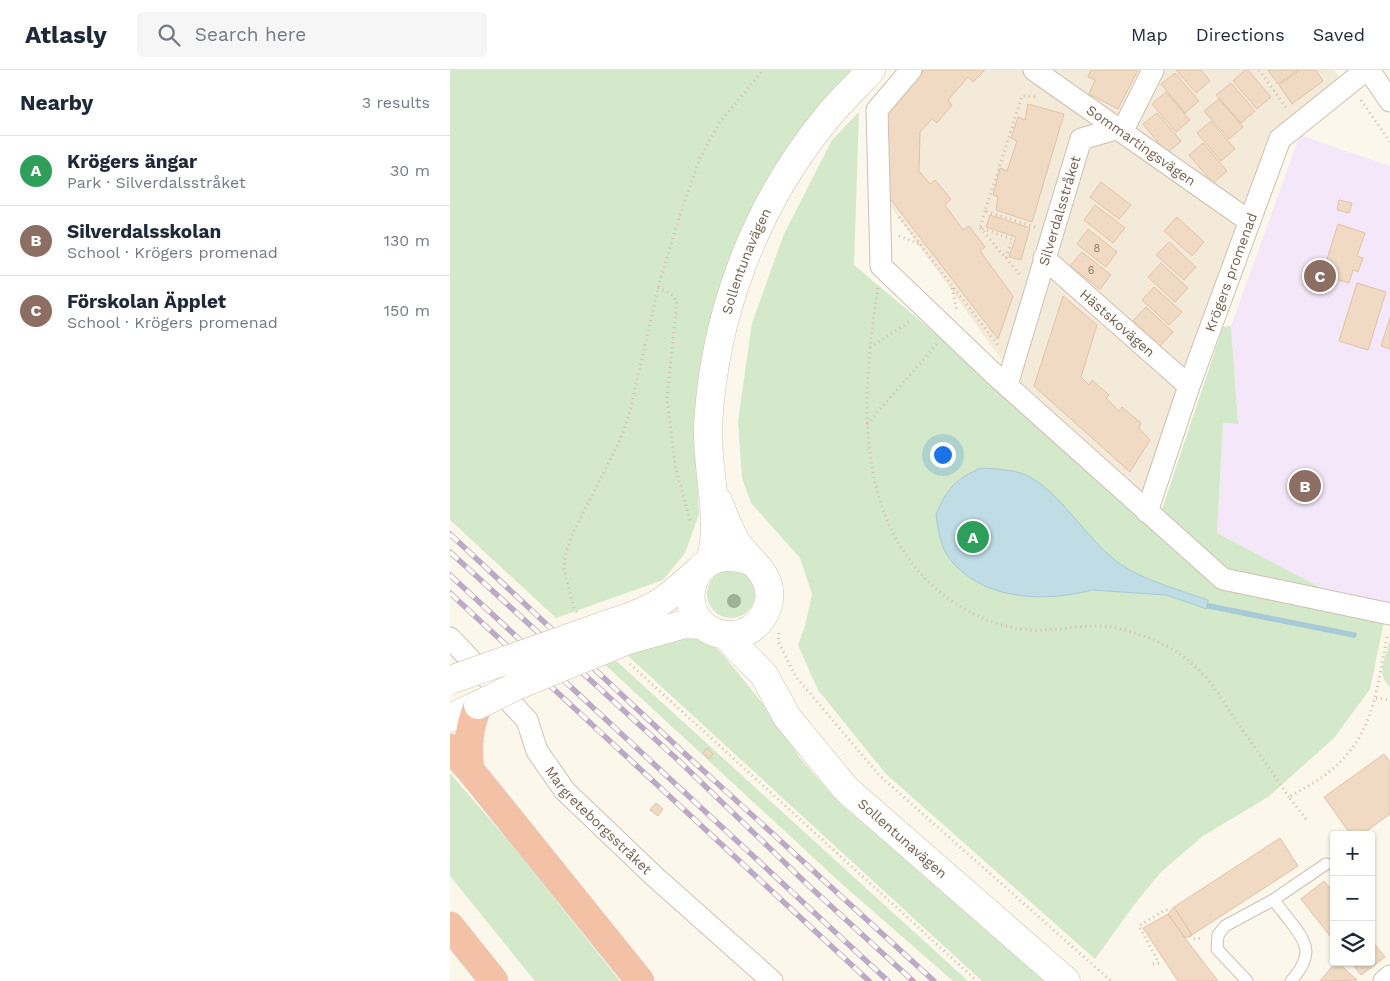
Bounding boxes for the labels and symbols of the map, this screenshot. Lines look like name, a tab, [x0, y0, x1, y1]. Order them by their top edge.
street label: Sommartingsvägen	[1084, 102, 1199, 189]
street label: Silverdalsstråket	[1035, 154, 1084, 268]
street label: Sollentunavägen	[718, 205, 774, 316]
street label: Krögers promenad	[1202, 211, 1260, 334]
house number: 8	[1094, 242, 1101, 255]
pin: C	[1304, 257, 1336, 295]
house number: 6	[1088, 264, 1095, 277]
street label: Hästskovägen	[1077, 286, 1158, 360]
your location	[930, 442, 956, 468]
pin: B	[1289, 467, 1321, 505]
pin: A	[957, 518, 989, 556]
street label: Margreteborgsstråket	[542, 763, 655, 878]
street label: Sollentunavägen	[855, 795, 950, 882]

